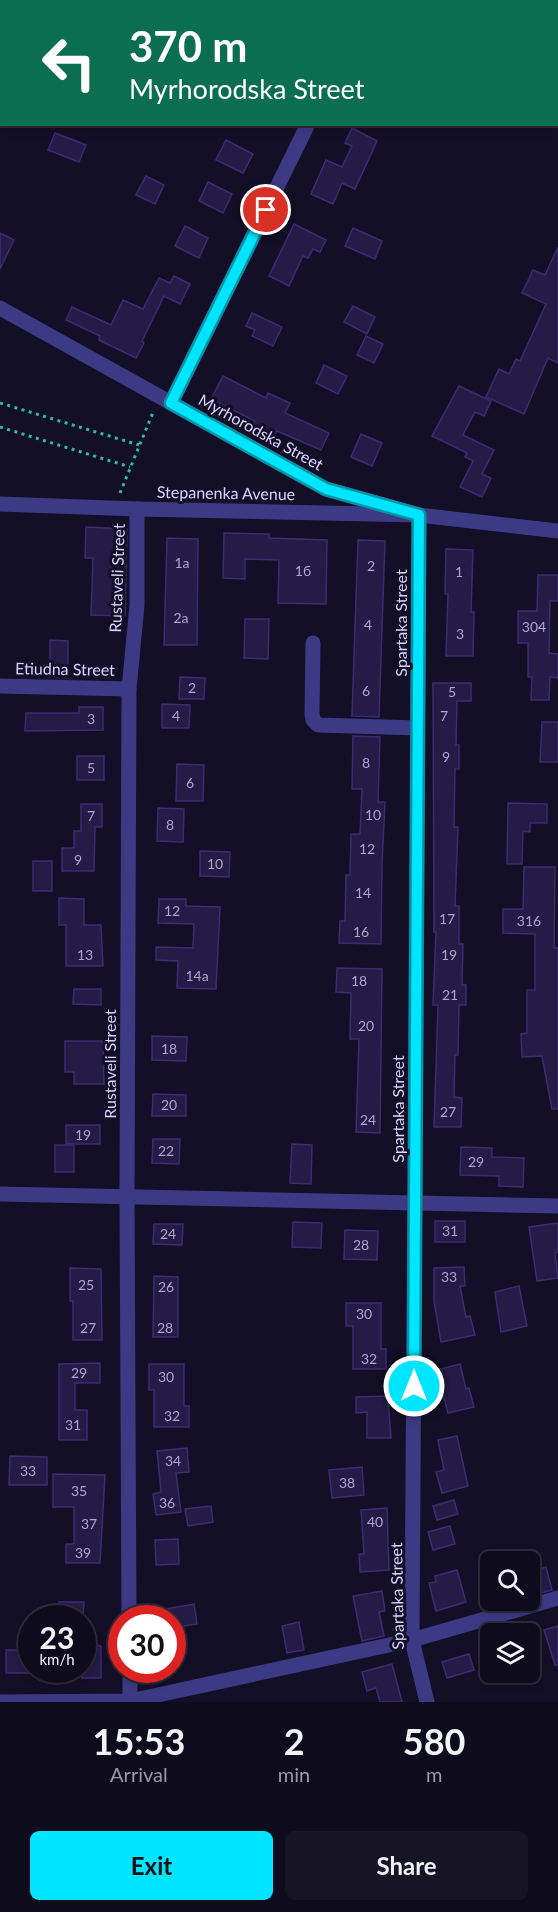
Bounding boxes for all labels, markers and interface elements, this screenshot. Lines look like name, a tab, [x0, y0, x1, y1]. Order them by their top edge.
text: 370 m	[129, 21, 247, 71]
icon: left	[30, 24, 108, 102]
text: Myrhorodska Street	[129, 72, 364, 105]
pin	[240, 184, 291, 235]
icon: arrive	[249, 193, 282, 226]
street label: Myrhorodska Street	[196, 389, 327, 474]
street label: Stepanenka Avenue	[157, 482, 295, 503]
street label: Rustaveli Street	[105, 523, 128, 633]
house number: 1а	[174, 554, 190, 571]
house number: 2	[367, 557, 375, 574]
house number: 1б	[295, 562, 311, 579]
house number: 1	[455, 563, 463, 580]
street label: Spartaka Street	[391, 569, 410, 677]
house number: 2а	[173, 609, 189, 626]
house number: 4	[364, 616, 372, 633]
house number: 304	[522, 618, 546, 635]
house number: 3	[456, 625, 464, 642]
street label: Etiudna Street	[15, 658, 115, 679]
house number: 2	[188, 679, 196, 696]
house number: 6	[362, 682, 370, 699]
house number: 5	[448, 683, 456, 700]
house number: 4	[172, 707, 180, 724]
house number: 7	[440, 707, 448, 724]
house number: 3	[87, 710, 95, 727]
house number: 9	[442, 748, 450, 765]
house number: 8	[362, 754, 370, 771]
house number: 5	[87, 759, 95, 776]
house number: 6	[186, 774, 194, 791]
house number: 10	[365, 806, 381, 823]
house number: 7	[87, 807, 95, 824]
house number: 8	[166, 816, 174, 833]
house number: 12	[359, 840, 375, 857]
house number: 9	[74, 851, 82, 868]
house number: 10	[207, 855, 223, 872]
house number: 14	[355, 884, 371, 901]
house number: 12	[164, 902, 180, 919]
house number: 17	[439, 910, 455, 927]
house number: 316	[517, 912, 541, 929]
house number: 16	[353, 923, 369, 940]
house number: 13	[77, 946, 93, 963]
house number: 19	[441, 946, 457, 963]
house number: 14а	[185, 967, 209, 984]
house number: 18	[351, 972, 367, 989]
house number: 21	[442, 986, 458, 1003]
street label: Rustaveli Street	[100, 1009, 119, 1119]
house number: 20	[358, 1017, 374, 1034]
house number: 18	[161, 1040, 177, 1057]
street label: Spartaka Street	[388, 1055, 407, 1163]
house number: 20	[161, 1096, 177, 1113]
house number: 27	[440, 1103, 456, 1120]
house number: 24	[360, 1111, 376, 1128]
house number: 19	[75, 1126, 91, 1143]
house number: 22	[158, 1142, 174, 1159]
house number: 29	[468, 1153, 484, 1170]
house number: 31	[442, 1222, 458, 1239]
house number: 24	[160, 1225, 176, 1242]
house number: 28	[353, 1236, 369, 1253]
house number: 33	[441, 1268, 457, 1285]
house number: 25	[78, 1276, 94, 1293]
house number: 26	[158, 1278, 174, 1295]
house number: 30	[356, 1305, 372, 1322]
house number: 27	[80, 1319, 96, 1336]
house number: 28	[157, 1319, 173, 1336]
house number: 32	[361, 1350, 377, 1367]
position arrow	[382, 1354, 446, 1418]
house number: 29	[71, 1364, 87, 1381]
house number: 30	[158, 1368, 174, 1385]
house number: 32	[164, 1407, 180, 1424]
house number: 31	[65, 1416, 81, 1433]
house number: 34	[165, 1452, 181, 1469]
house number: 33	[20, 1462, 36, 1479]
house number: 38	[339, 1474, 355, 1491]
house number: 35	[71, 1482, 87, 1499]
house number: 36	[159, 1494, 175, 1511]
house number: 40	[367, 1513, 383, 1530]
house number: 37	[81, 1515, 97, 1532]
street label: Spartaka Street	[386, 1542, 407, 1650]
house number: 39	[75, 1544, 91, 1561]
map controls	[480, 1551, 540, 1683]
button: search	[480, 1551, 540, 1611]
speed limit sign: 30	[108, 1605, 186, 1683]
text: 23	[40, 1619, 74, 1655]
button: layers	[480, 1623, 540, 1683]
text: km/h	[39, 1650, 75, 1668]
text: 15:53	[93, 1719, 185, 1763]
text: 2	[284, 1719, 305, 1763]
text: 580	[403, 1719, 465, 1763]
text: Arrival	[110, 1762, 168, 1786]
text: min	[278, 1762, 310, 1786]
text: m	[426, 1762, 442, 1786]
button: Exit	[30, 1831, 273, 1900]
button: Share	[285, 1831, 528, 1900]

